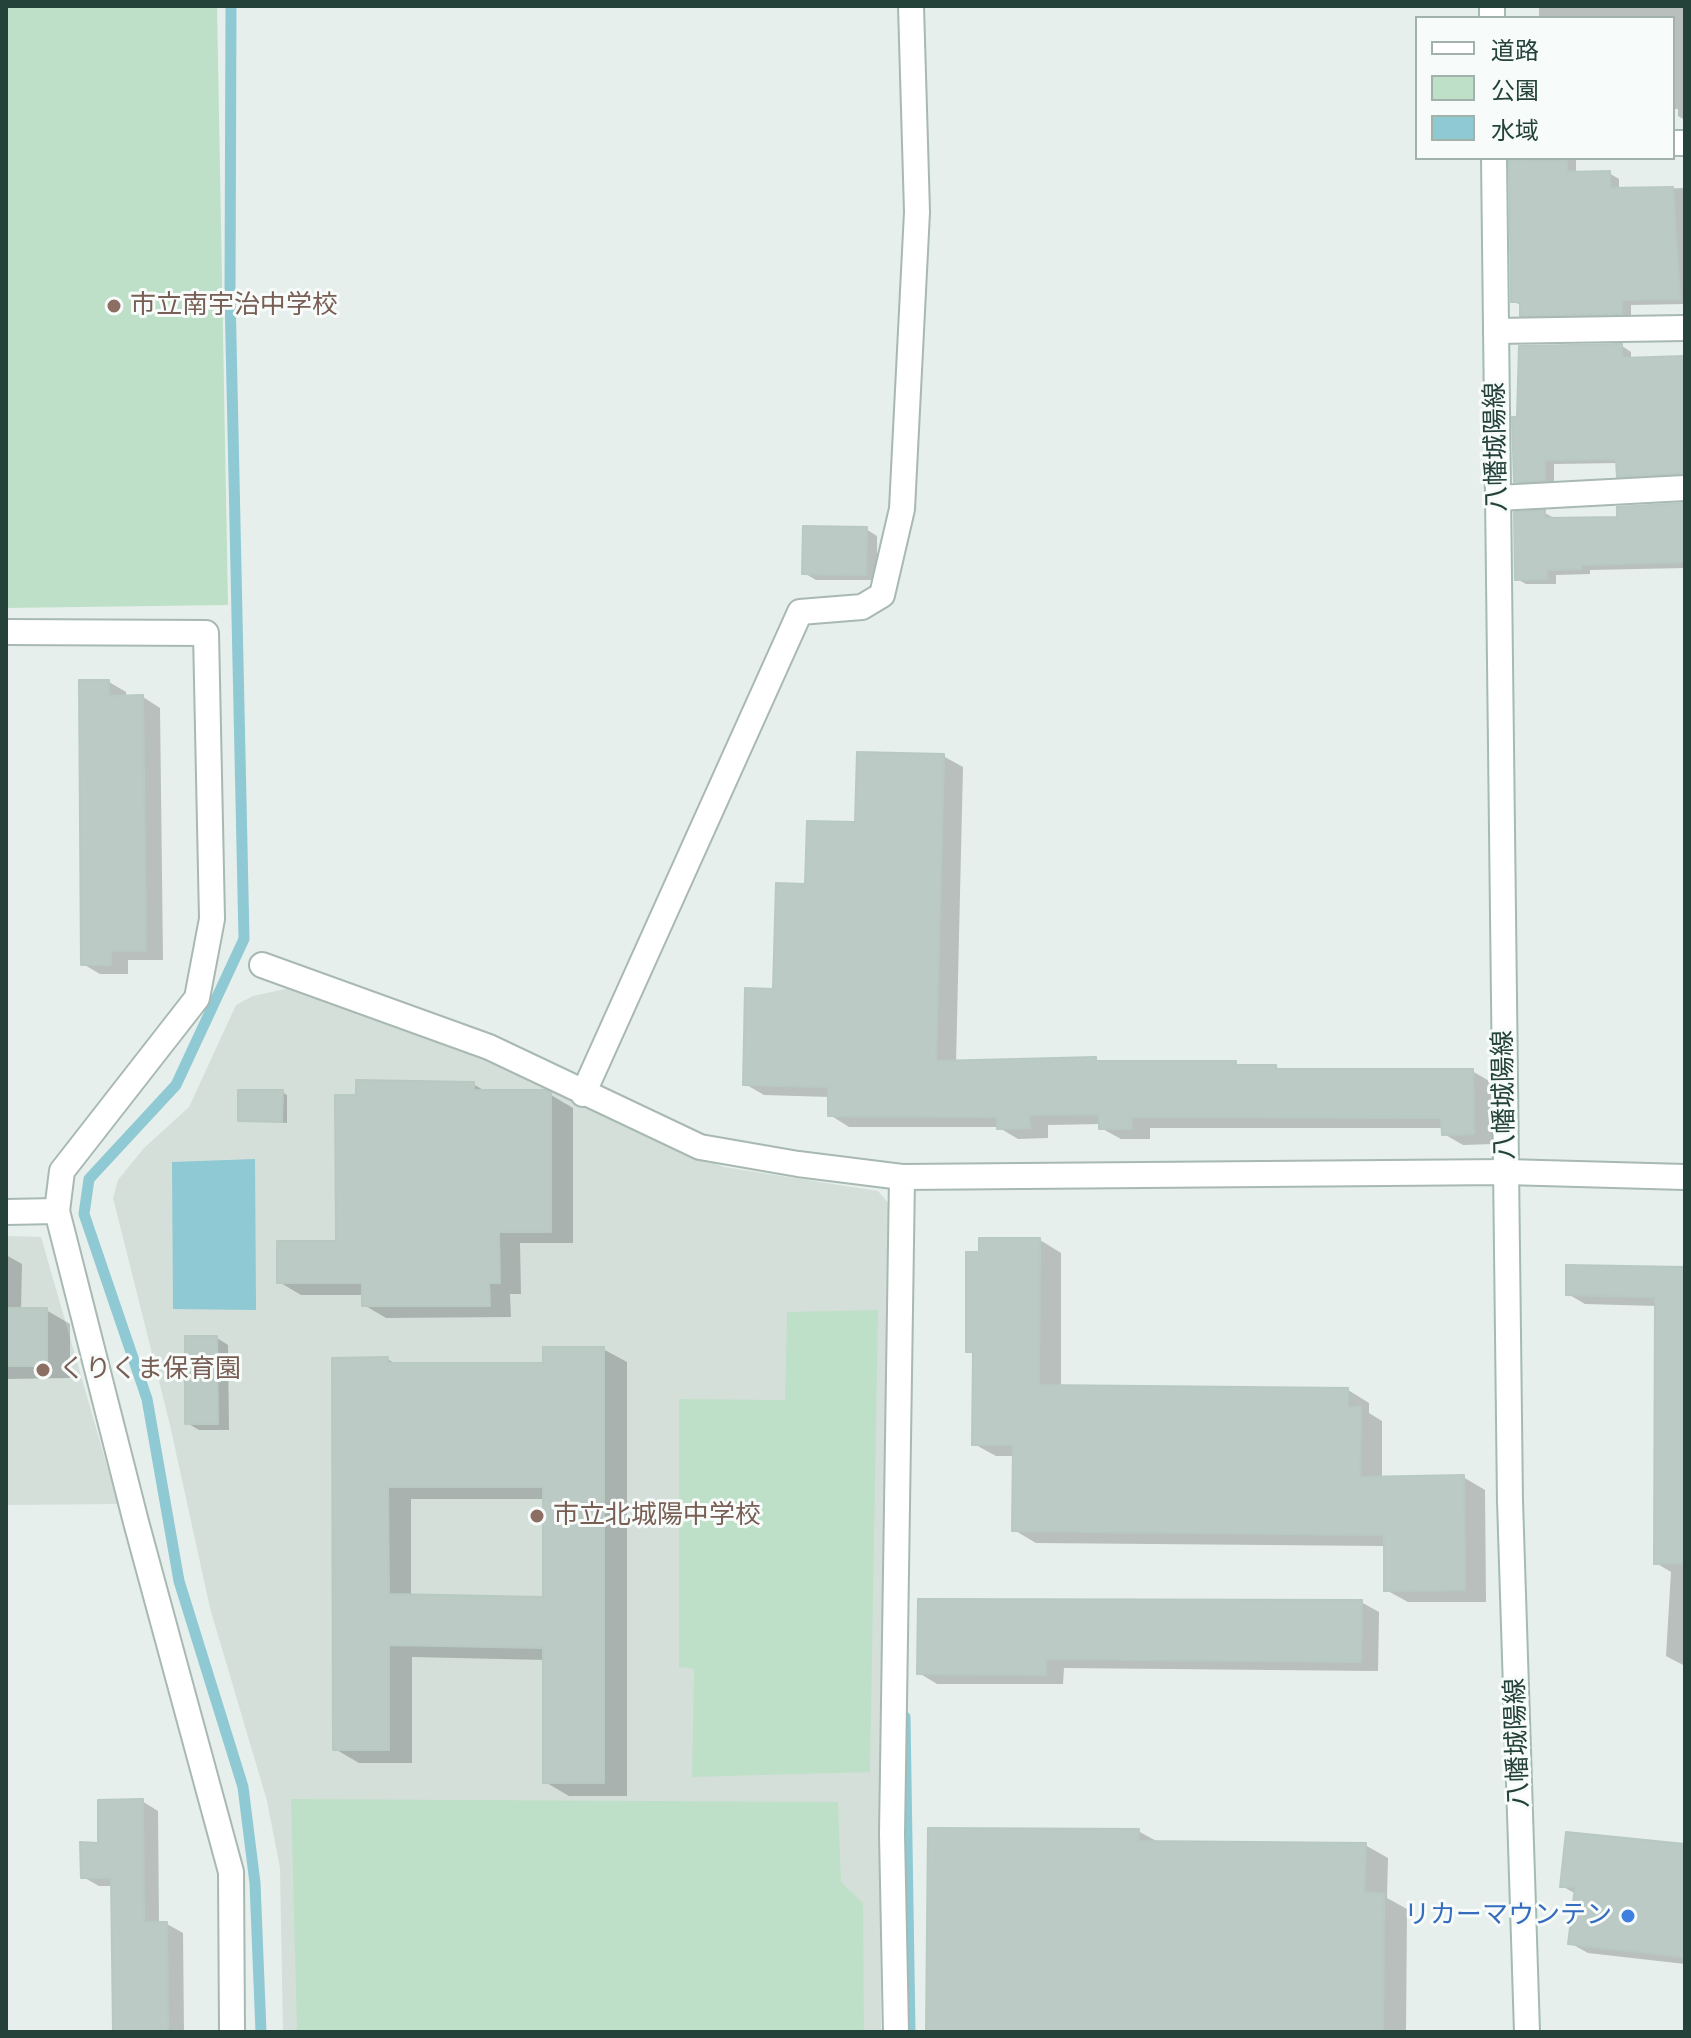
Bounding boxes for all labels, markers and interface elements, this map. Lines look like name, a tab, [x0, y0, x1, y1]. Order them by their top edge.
legend	[1415, 16, 1675, 160]
text: 道路	[1491, 35, 1539, 66]
text: 公園	[1491, 75, 1539, 106]
text: 水域	[1491, 115, 1539, 146]
place label: 市立南宇治中学校	[130, 290, 338, 322]
marker: 市立南宇治中学校	[105, 297, 123, 315]
street label: 八幡城陽線	[1480, 382, 1514, 512]
street label: 八幡城陽線	[1488, 1030, 1522, 1160]
place label: くりくま保育園	[59, 1354, 241, 1386]
marker: くりくま保育園	[34, 1361, 52, 1379]
place label: 市立北城陽中学校	[553, 1500, 761, 1532]
marker: 市立北城陽中学校	[528, 1507, 546, 1525]
street label: 八幡城陽線	[1500, 1677, 1536, 1809]
place label: リカーマウンテン	[1404, 1900, 1612, 1932]
marker: リカーマウンテン	[1619, 1907, 1637, 1925]

